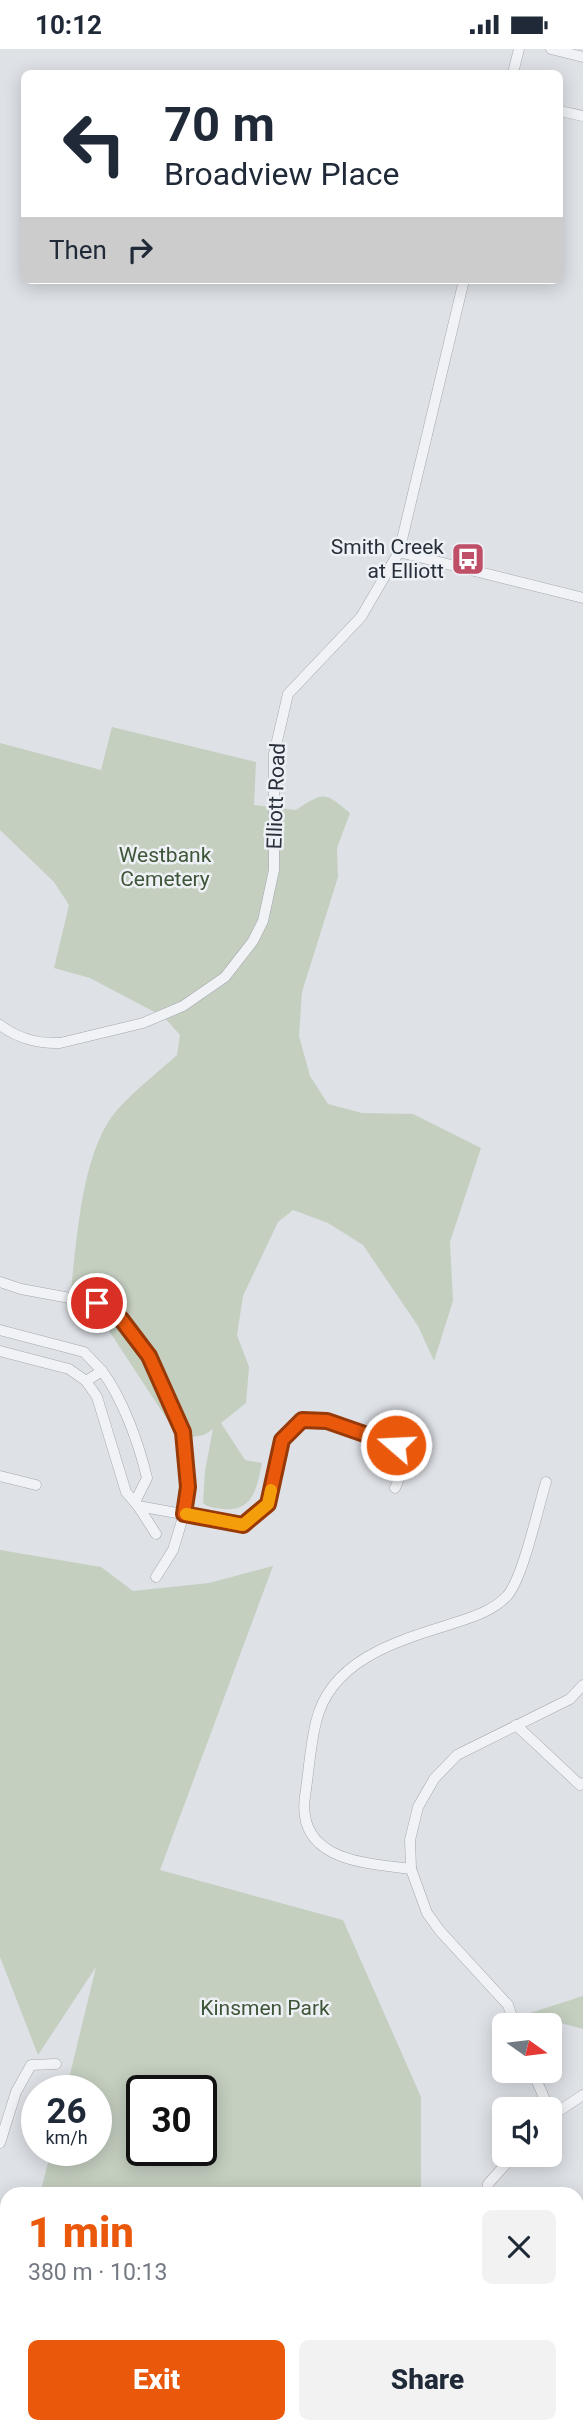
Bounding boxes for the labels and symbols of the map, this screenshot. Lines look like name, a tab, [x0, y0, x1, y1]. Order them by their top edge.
place label: Smith Creek at Elliott	[331, 535, 444, 583]
bus stop icon: Smith Creek at Elliott	[449, 540, 487, 578]
street label: Elliott Road	[262, 742, 290, 850]
park label: Westbank Cemetery	[119, 843, 212, 891]
pin	[67, 1273, 127, 1333]
position arrow	[359, 1408, 433, 1482]
park label: Kinsmen Park	[200, 1996, 330, 2020]
north arrow	[492, 2013, 562, 2083]
speed limit sign: 30	[126, 2075, 217, 2166]

